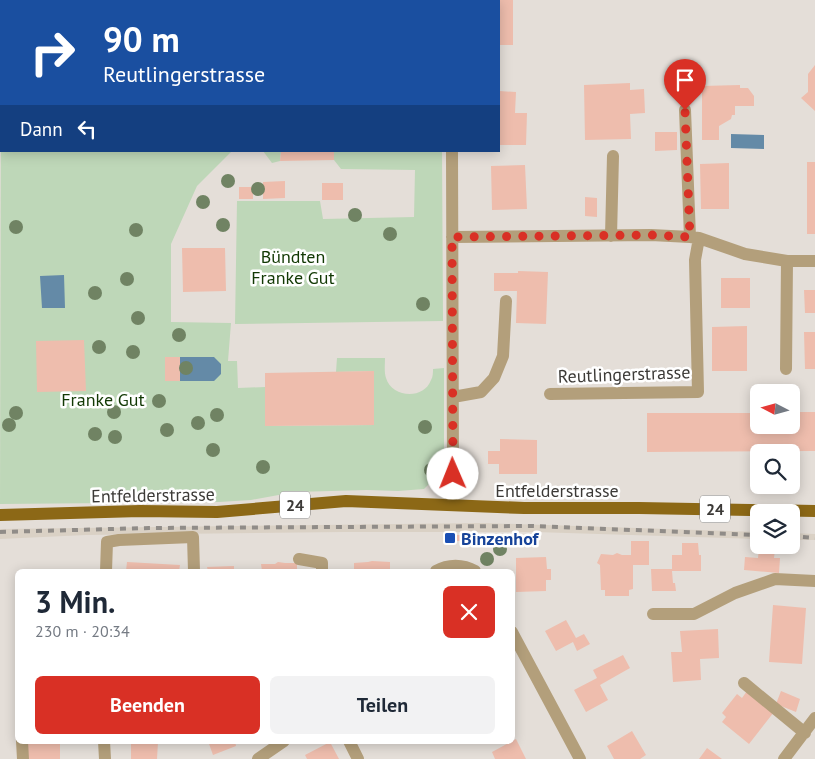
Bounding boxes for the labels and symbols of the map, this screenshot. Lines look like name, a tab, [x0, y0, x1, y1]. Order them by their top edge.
pin	[664, 59, 706, 110]
park label: Bündten Franke Gut	[251, 245, 335, 289]
street label: Reutlingerstrasse	[557, 360, 691, 388]
north arrow	[750, 384, 800, 434]
park label: Franke Gut	[61, 388, 145, 411]
position arrow	[426, 447, 478, 499]
street label: Entfelderstrasse	[495, 479, 619, 502]
street label: Entfelderstrasse	[91, 482, 215, 508]
road number: 24	[280, 492, 310, 518]
road number: 24	[700, 496, 730, 522]
place label: Binzenhof	[461, 527, 540, 550]
marker: Binzenhof	[443, 531, 457, 545]

